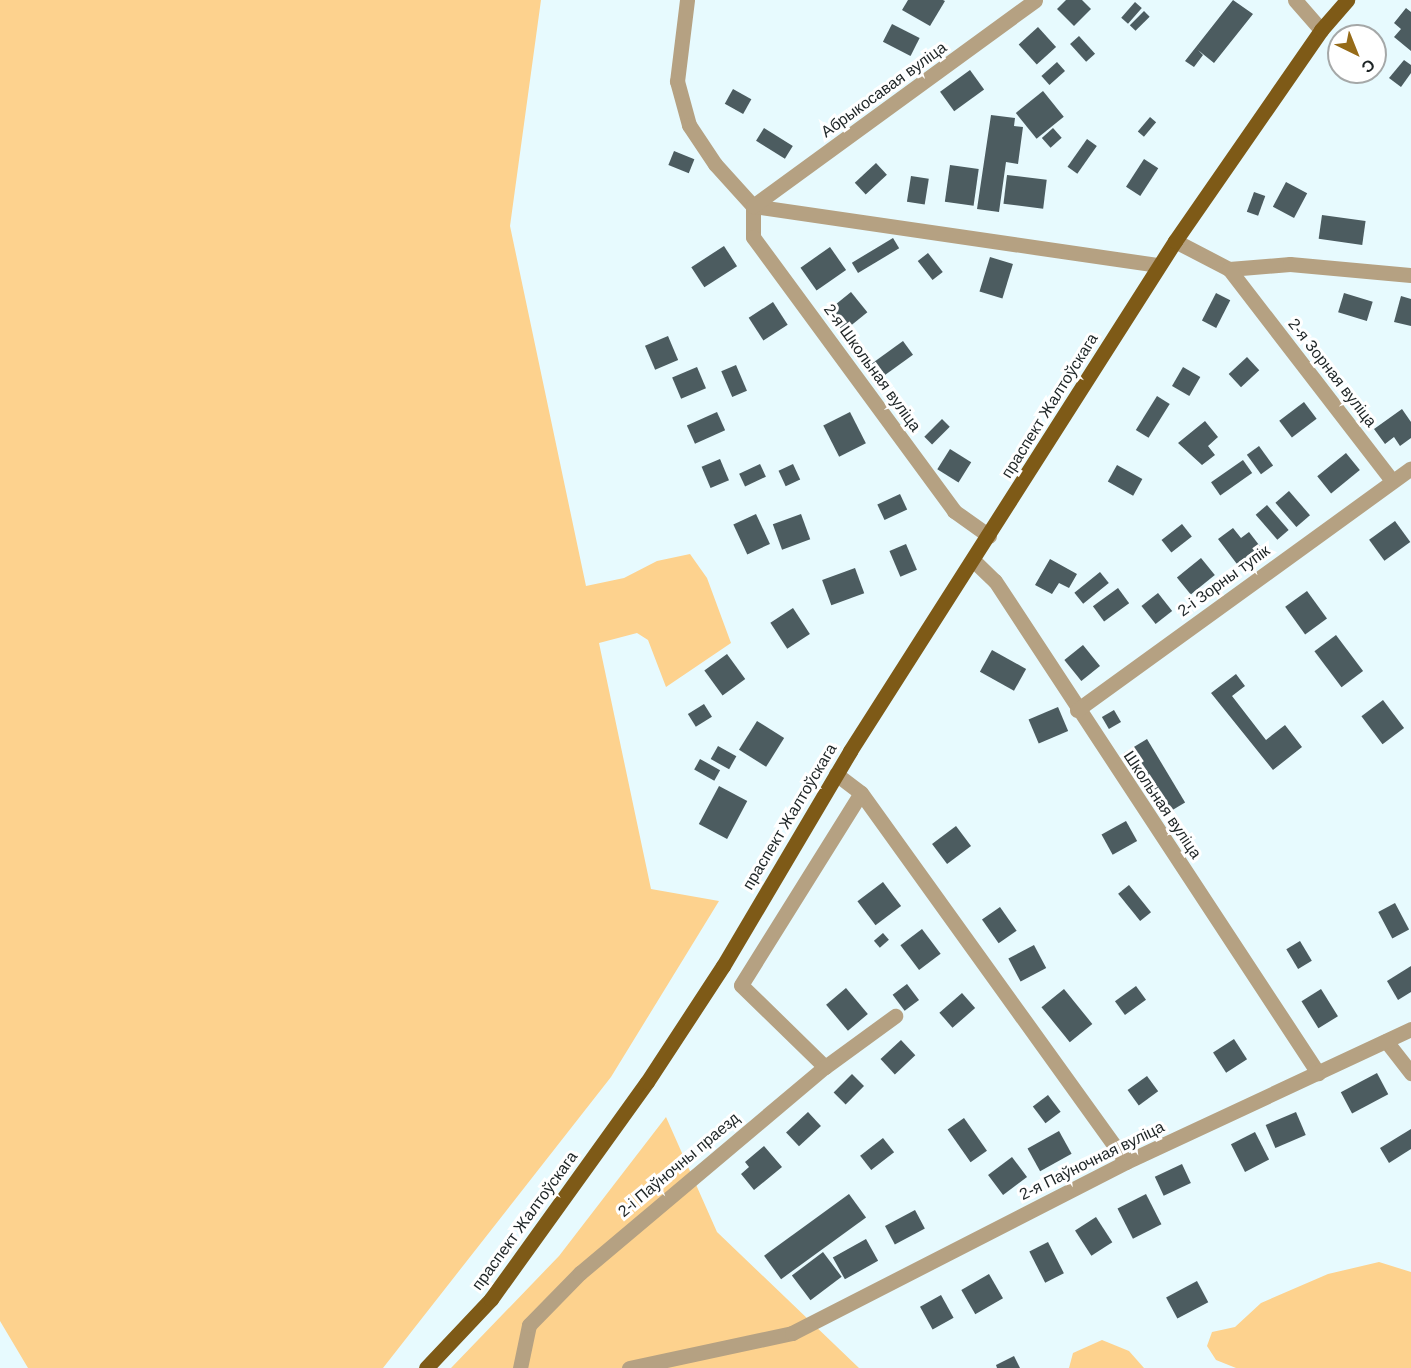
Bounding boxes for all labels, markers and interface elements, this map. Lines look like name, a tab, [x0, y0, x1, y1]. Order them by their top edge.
north arrow	[1327, 24, 1387, 84]
street label: Абрыкосавая вуліца	[818, 38, 950, 142]
text: С	[1358, 56, 1378, 76]
street label: 2-я Школьная вуліца	[819, 300, 925, 436]
street label: 2-я Зорная вуліца	[1284, 315, 1380, 431]
street label: праспект Жалтоўскага	[998, 330, 1102, 482]
street label: 2-і Зорны тупік	[1174, 541, 1274, 621]
street label: праспект Жалтоўскага	[739, 741, 841, 893]
street label: Школьная вуліца	[1119, 748, 1205, 862]
street label: 2-і Паўночны праезд	[614, 1109, 744, 1221]
street label: 2-я Паўночная вуліца	[1016, 1118, 1168, 1204]
street label: праспект Жалтоўскага	[468, 1148, 582, 1294]

